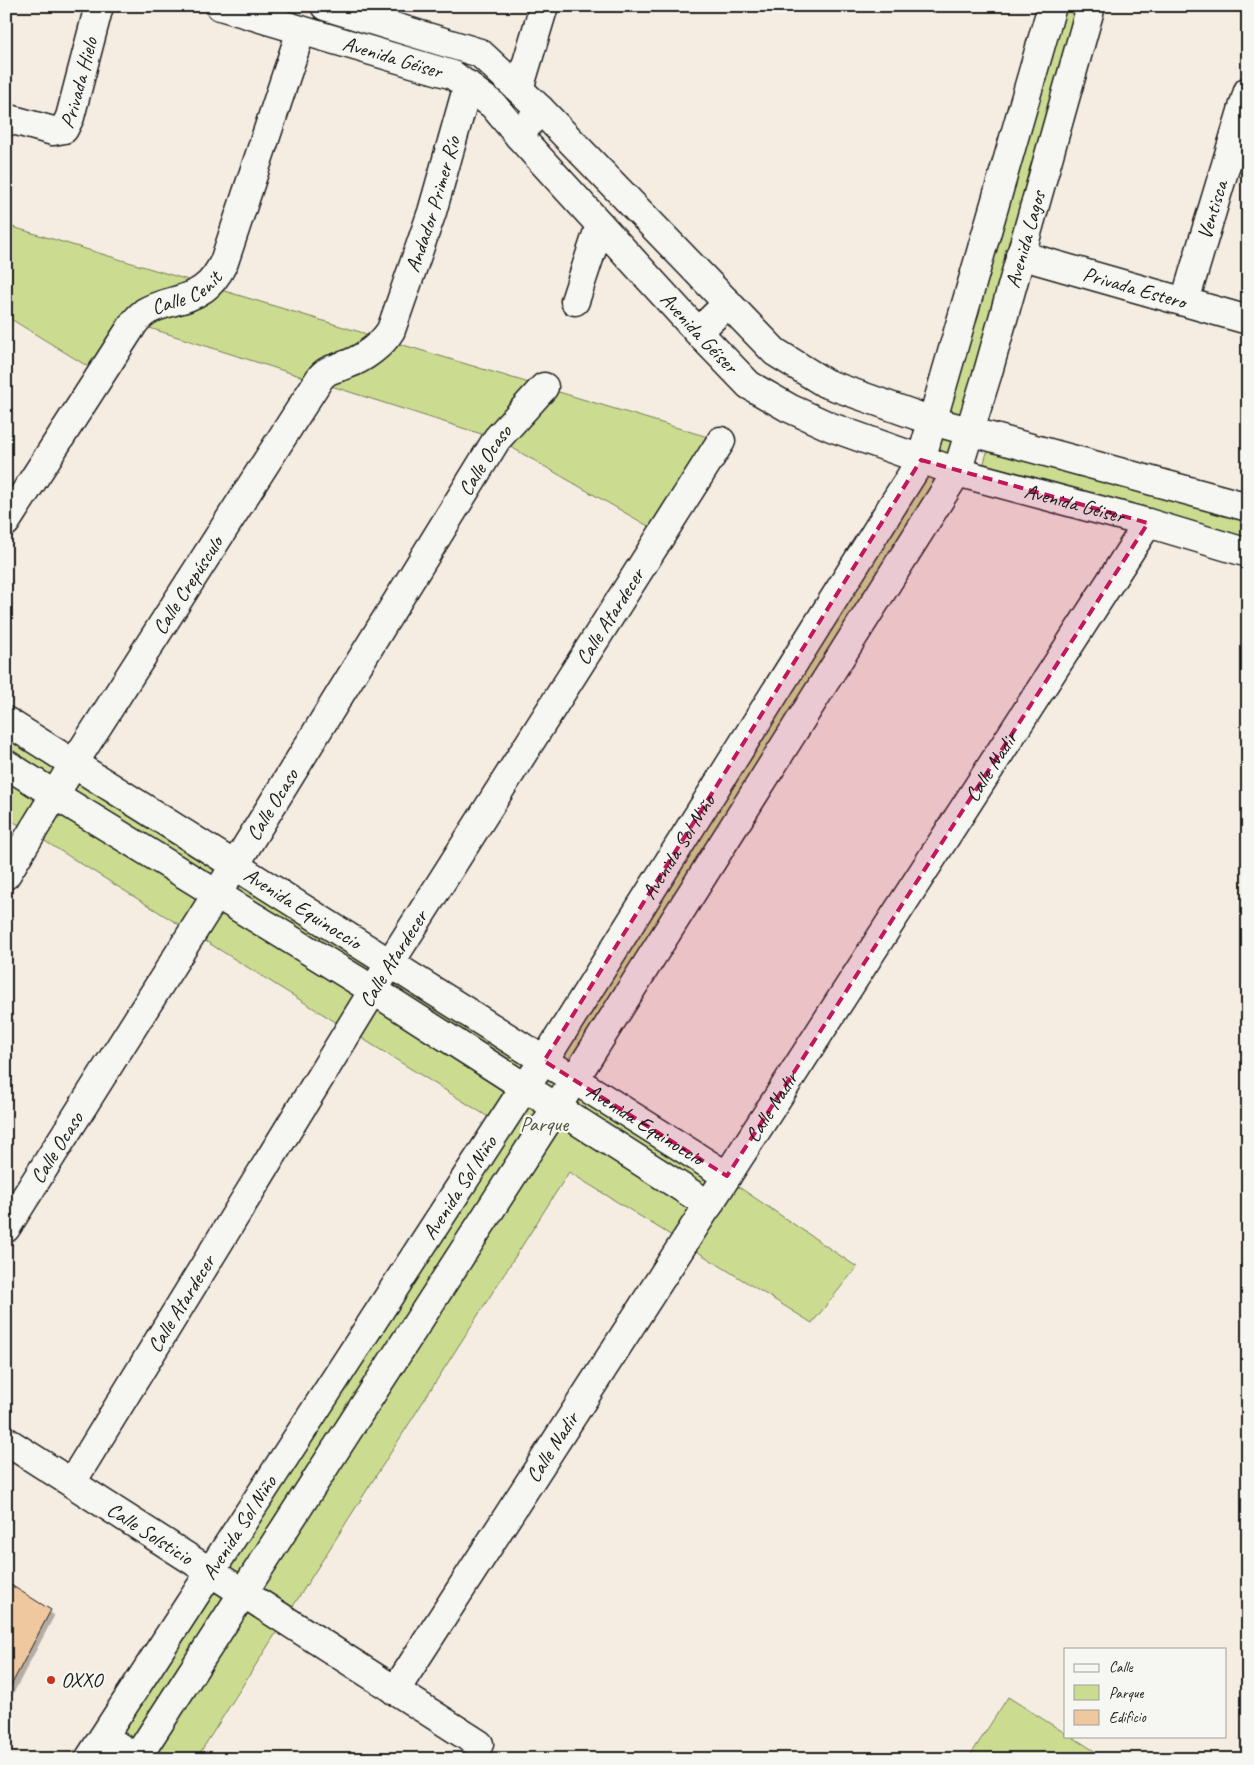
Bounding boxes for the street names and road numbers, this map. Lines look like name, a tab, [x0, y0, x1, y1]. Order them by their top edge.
street label: Avenida Géiser	[340, 30, 447, 84]
street label: Privada Hielo	[54, 33, 104, 132]
street label: Andador Primer Río	[399, 132, 466, 276]
street label: Ventisca	[1191, 175, 1234, 243]
street label: Avenida Lagos	[999, 186, 1052, 291]
street label: Privada Estero	[1080, 261, 1191, 315]
street label: Calle Cenit	[148, 265, 229, 320]
street label: Avenida Géiser	[655, 286, 745, 380]
street label: Calle Ocaso	[452, 418, 518, 500]
street label: Avenida Géiser	[1022, 478, 1128, 529]
street label: Calle Crepúsculo	[147, 529, 230, 639]
street label: Calle Atardecer	[570, 561, 651, 670]
street label: Calle Nadir	[959, 724, 1025, 806]
street label: Calle Ocaso	[240, 763, 305, 845]
street label: Avenida Sol Niño	[636, 789, 722, 904]
street label: Avenida Equinoccio	[239, 862, 368, 956]
street label: Calle Atardecer	[353, 903, 434, 1012]
street label: Calle Nadir	[739, 1065, 805, 1147]
street label: Avenida Equinoccio	[582, 1078, 711, 1173]
street label: Calle Ocaso	[24, 1106, 90, 1188]
street label: Avenida Sol Niño	[416, 1130, 503, 1244]
street label: Calle Atardecer	[142, 1248, 222, 1357]
street label: Calle Nadir	[520, 1405, 586, 1487]
street label: Avenida Sol Niño	[196, 1469, 283, 1584]
street label: Calle Solsticio	[102, 1496, 199, 1571]

